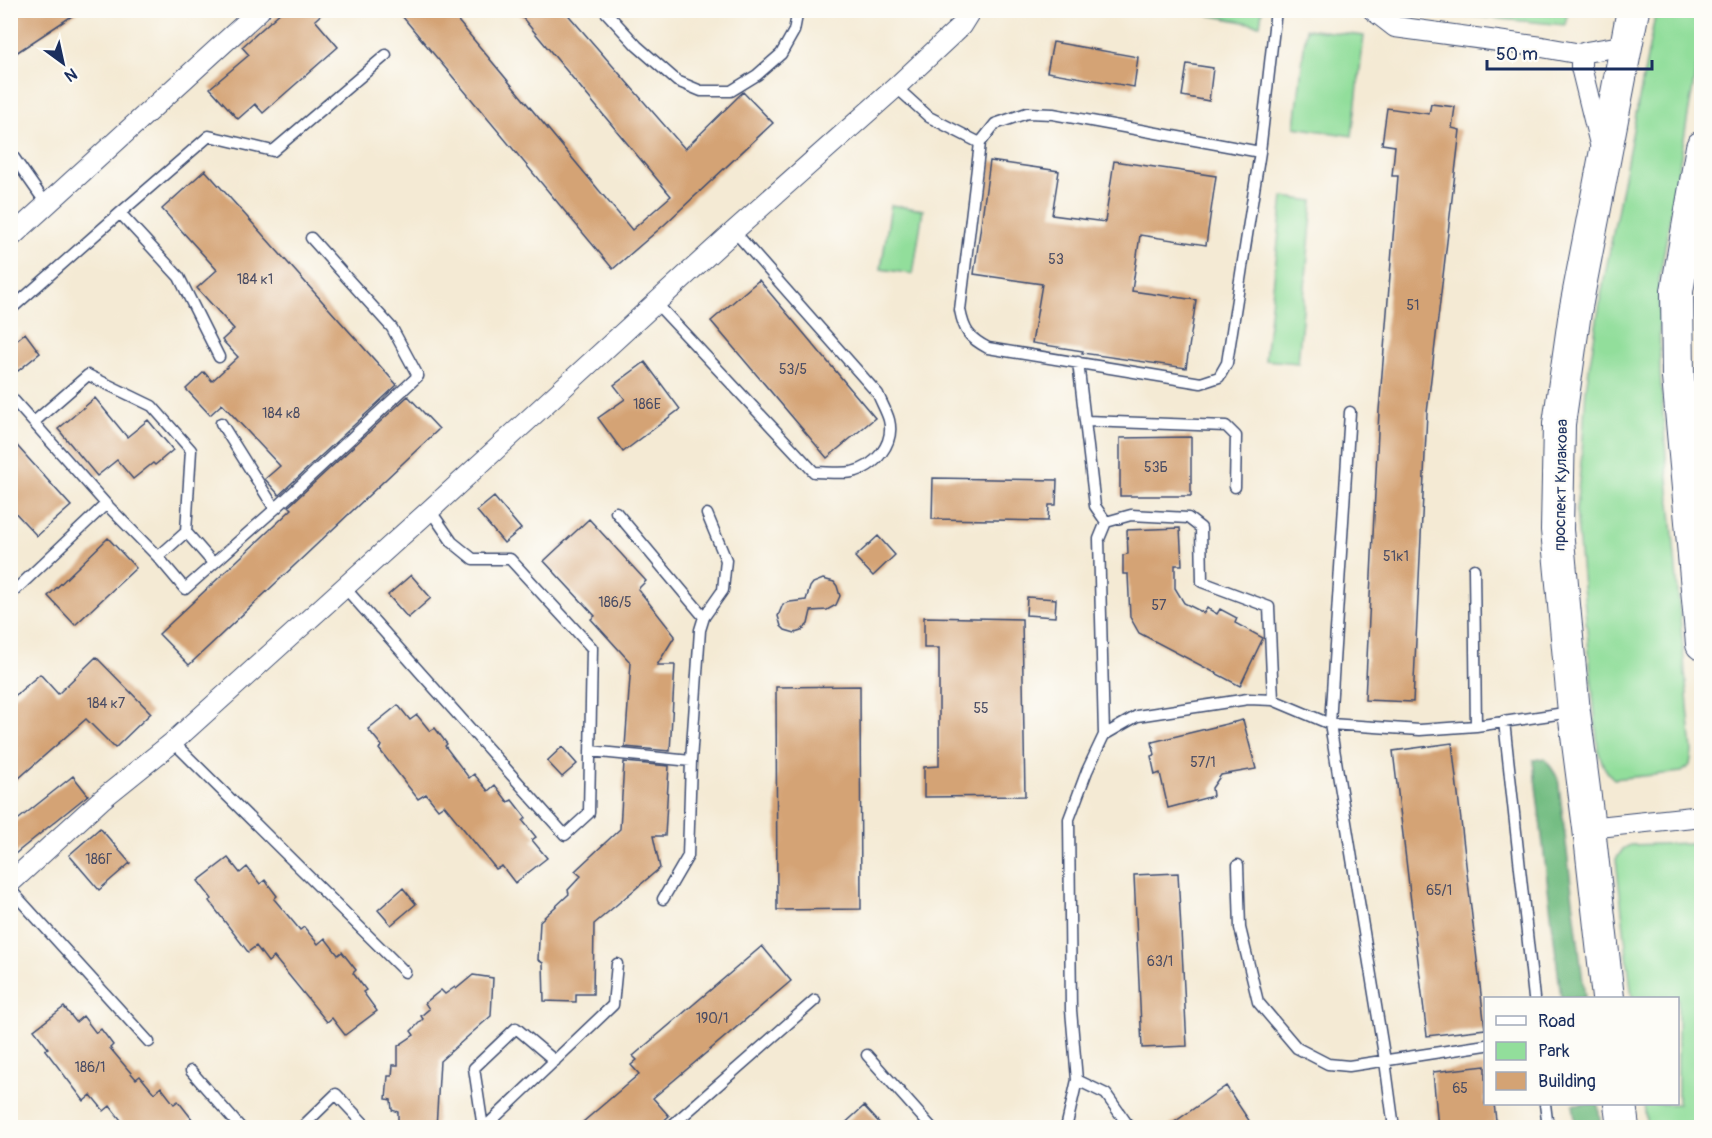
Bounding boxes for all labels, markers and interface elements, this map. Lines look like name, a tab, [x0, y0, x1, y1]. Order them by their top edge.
north arrow	[33, 33, 93, 93]
scale bar	[1487, 33, 1652, 71]
text: 50 m	[1496, 43, 1538, 66]
text: N	[60, 63, 81, 86]
house number: 53	[1048, 251, 1064, 268]
house number: 184 к1	[237, 271, 273, 288]
house number: 51	[1406, 297, 1420, 314]
house number: 53/5	[779, 361, 807, 378]
house number: 186Е	[633, 396, 661, 413]
house number: 184 к8	[262, 405, 300, 422]
street label: проспект Кулакова	[1550, 419, 1572, 551]
house number: 53Б	[1144, 459, 1168, 476]
house number: 51к1	[1383, 548, 1409, 565]
house number: 186/5	[598, 594, 632, 611]
house number: 57	[1152, 597, 1167, 614]
house number: 184 к7	[87, 695, 126, 712]
house number: 55	[973, 700, 989, 717]
house number: 57/1	[1190, 754, 1216, 771]
house number: 186Г	[85, 851, 113, 868]
house number: 65/1	[1426, 882, 1452, 899]
house number: 63/1	[1147, 953, 1173, 970]
legend	[1484, 997, 1679, 1105]
house number: 190/1	[696, 1010, 728, 1027]
text: Road	[1538, 1010, 1575, 1033]
text: Park	[1538, 1040, 1570, 1063]
house number: 186/1	[74, 1059, 106, 1076]
text: Building	[1538, 1070, 1596, 1093]
house number: 65	[1452, 1080, 1468, 1097]

